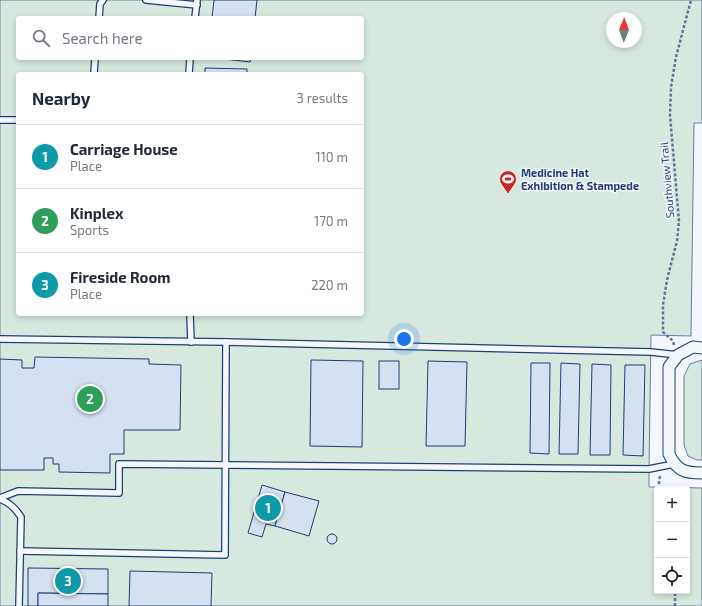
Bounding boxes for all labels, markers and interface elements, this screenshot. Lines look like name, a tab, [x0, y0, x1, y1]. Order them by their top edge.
north arrow	[606, 12, 642, 48]
search box	[16, 16, 364, 60]
icon: search	[30, 27, 52, 49]
text: Search here	[62, 29, 143, 47]
text: Nearby	[32, 88, 90, 108]
text: 3 results	[297, 90, 348, 106]
text: Carriage House	[70, 140, 178, 158]
street label: Southview Trail	[657, 141, 676, 219]
text: 1	[42, 149, 48, 165]
text: 110 m	[316, 149, 348, 165]
text: Place	[70, 158, 102, 174]
place label: Medicine Hat Exhibition & Stampede	[521, 166, 639, 192]
sports icon: Medicine Hat Exhibition & Stampede	[498, 169, 518, 194]
text: Kinplex	[70, 204, 124, 222]
text: 2	[41, 213, 49, 229]
text: 170 m	[314, 213, 348, 229]
text: Sports	[70, 222, 109, 238]
text: Fireside Room	[70, 268, 171, 286]
text: 3	[41, 277, 49, 293]
text: 220 m	[311, 277, 348, 293]
text: Place	[70, 286, 102, 302]
your location	[394, 329, 414, 349]
pin: 2	[77, 384, 103, 414]
map controls	[654, 486, 690, 594]
button: +	[654, 486, 690, 522]
pin: 1	[255, 493, 281, 523]
button: −	[654, 522, 690, 558]
button: locate	[654, 558, 690, 594]
pin: 3	[55, 566, 81, 596]

